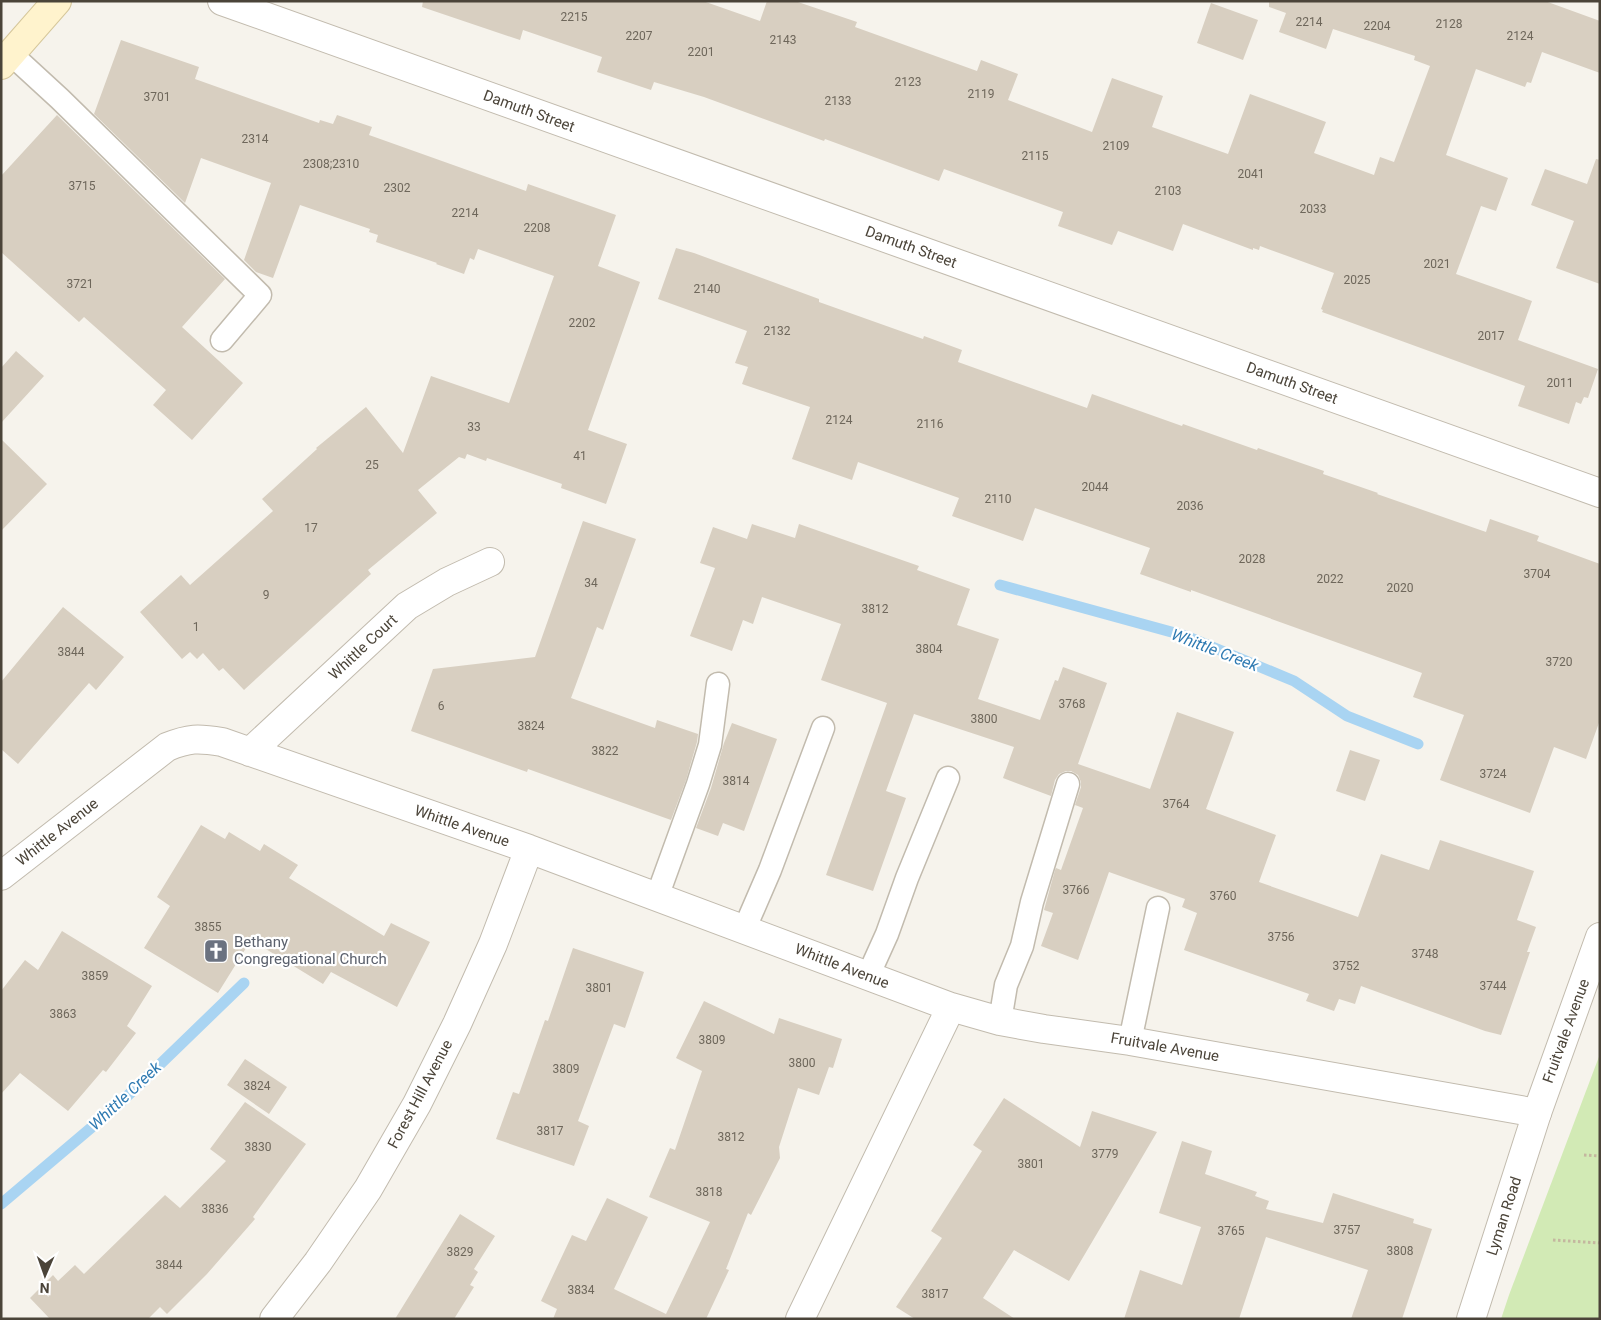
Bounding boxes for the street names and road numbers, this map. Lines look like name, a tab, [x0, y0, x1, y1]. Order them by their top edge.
street label: Damuth Street	[481, 86, 577, 136]
street label: Damuth Street	[863, 222, 959, 272]
street label: Damuth Street	[1244, 358, 1340, 408]
street label: Whittle Court	[325, 611, 401, 683]
street label: Whittle Avenue	[12, 794, 102, 870]
street label: Whittle Avenue	[412, 801, 512, 851]
street label: Whittle Avenue	[792, 940, 892, 992]
street label: Fruitvale Avenue	[1539, 976, 1593, 1086]
street label: Fruitvale Avenue	[1109, 1029, 1221, 1065]
street label: Forest Hill Avenue	[384, 1037, 456, 1151]
street label: Lyman Road	[1483, 1174, 1525, 1258]

